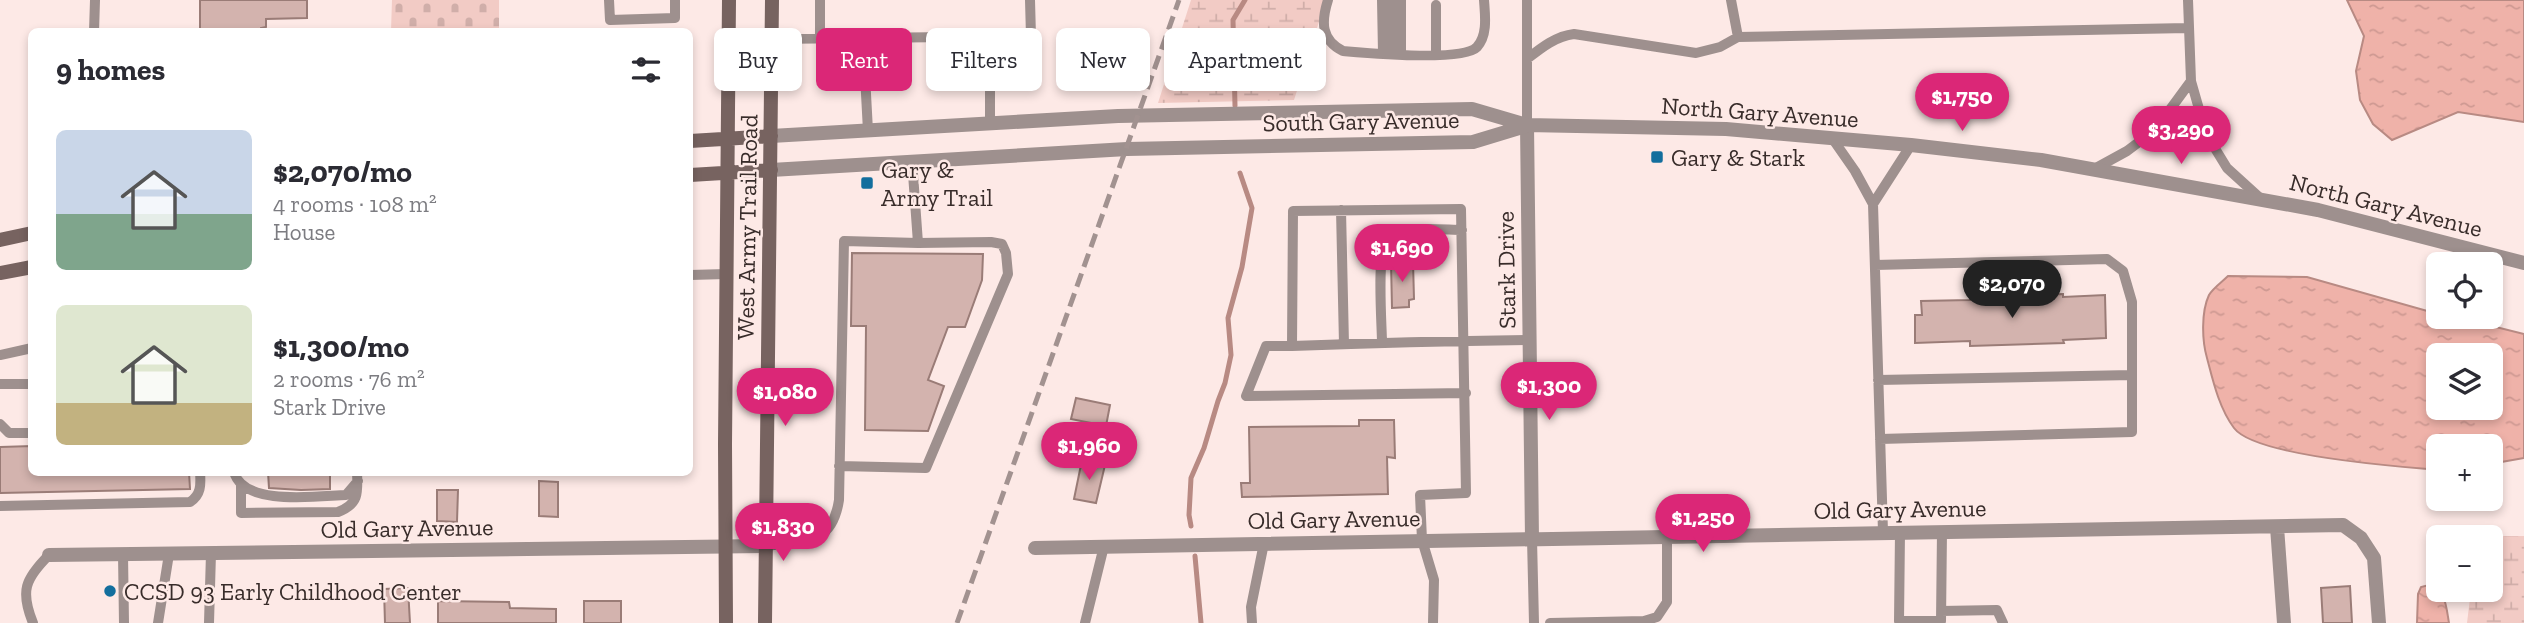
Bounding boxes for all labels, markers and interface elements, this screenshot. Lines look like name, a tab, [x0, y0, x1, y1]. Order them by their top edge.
chip: Buy	[714, 28, 802, 91]
chip: Rent	[816, 28, 912, 91]
chip: Filters	[926, 28, 1042, 91]
chip: New	[1056, 28, 1150, 91]
chip: Apartment	[1164, 28, 1326, 91]
icon: filters	[627, 51, 665, 89]
text: 9 homes	[56, 52, 165, 88]
pin: $1,750	[1905, 74, 2019, 133]
text: $1,750	[1931, 82, 1993, 110]
street label: North Gary Avenue	[1660, 91, 1860, 133]
street label: South Gary Avenue	[1262, 105, 1460, 137]
pin: $3,290	[2124, 106, 2238, 166]
street label: West Army Trail Road	[731, 114, 763, 340]
text: $3,290	[2148, 115, 2214, 143]
place label: Gary & Stark	[1671, 143, 1806, 172]
marker: Gary & Stark	[1649, 149, 1665, 165]
text: $2,070/mo	[273, 154, 412, 190]
place label: Gary & Army Trail	[881, 155, 993, 212]
icon: home	[112, 158, 196, 242]
street label: North Gary Avenue	[2287, 167, 2485, 243]
marker: Gary & Army Trail	[859, 175, 875, 191]
text: 4 rooms · 108 m²	[273, 190, 437, 218]
street label: Stark Drive	[1490, 211, 1522, 329]
text: House	[273, 218, 335, 246]
pin: $1,690	[1345, 224, 1459, 284]
text: $1,690	[1370, 233, 1434, 261]
map controls	[2426, 252, 2503, 602]
button: locate	[2426, 252, 2503, 329]
pin: $2,070	[1955, 260, 2069, 320]
text: $2,070	[1979, 269, 2045, 297]
text: $1,300/mo	[273, 329, 409, 365]
icon: home	[112, 333, 196, 417]
button: layers	[2426, 343, 2503, 420]
pin: $1,300	[1492, 362, 1606, 422]
text: 2 rooms · 76 m²	[273, 365, 425, 393]
pin: $1,080	[728, 368, 842, 428]
text: $1,300	[1517, 371, 1581, 399]
text: $1,080	[753, 377, 817, 405]
text: Stark Drive	[273, 393, 386, 421]
pin: $1,960	[1032, 422, 1146, 482]
text: $1,960	[1057, 431, 1121, 459]
button: +	[2426, 434, 2503, 511]
street label: Old Gary Avenue	[1813, 493, 1987, 525]
pin: $1,250	[1646, 494, 1760, 554]
street label: Old Gary Avenue	[1247, 503, 1421, 535]
text: $1,250	[1671, 503, 1735, 531]
pin: $1,830	[726, 504, 840, 563]
street label: Old Gary Avenue	[320, 512, 494, 544]
text: $1,830	[751, 512, 815, 540]
button: −	[2426, 525, 2503, 602]
place label: CCSD 93 Early Childhood Center	[124, 577, 462, 606]
marker: CCSD 93 Early Childhood Center	[102, 583, 118, 599]

